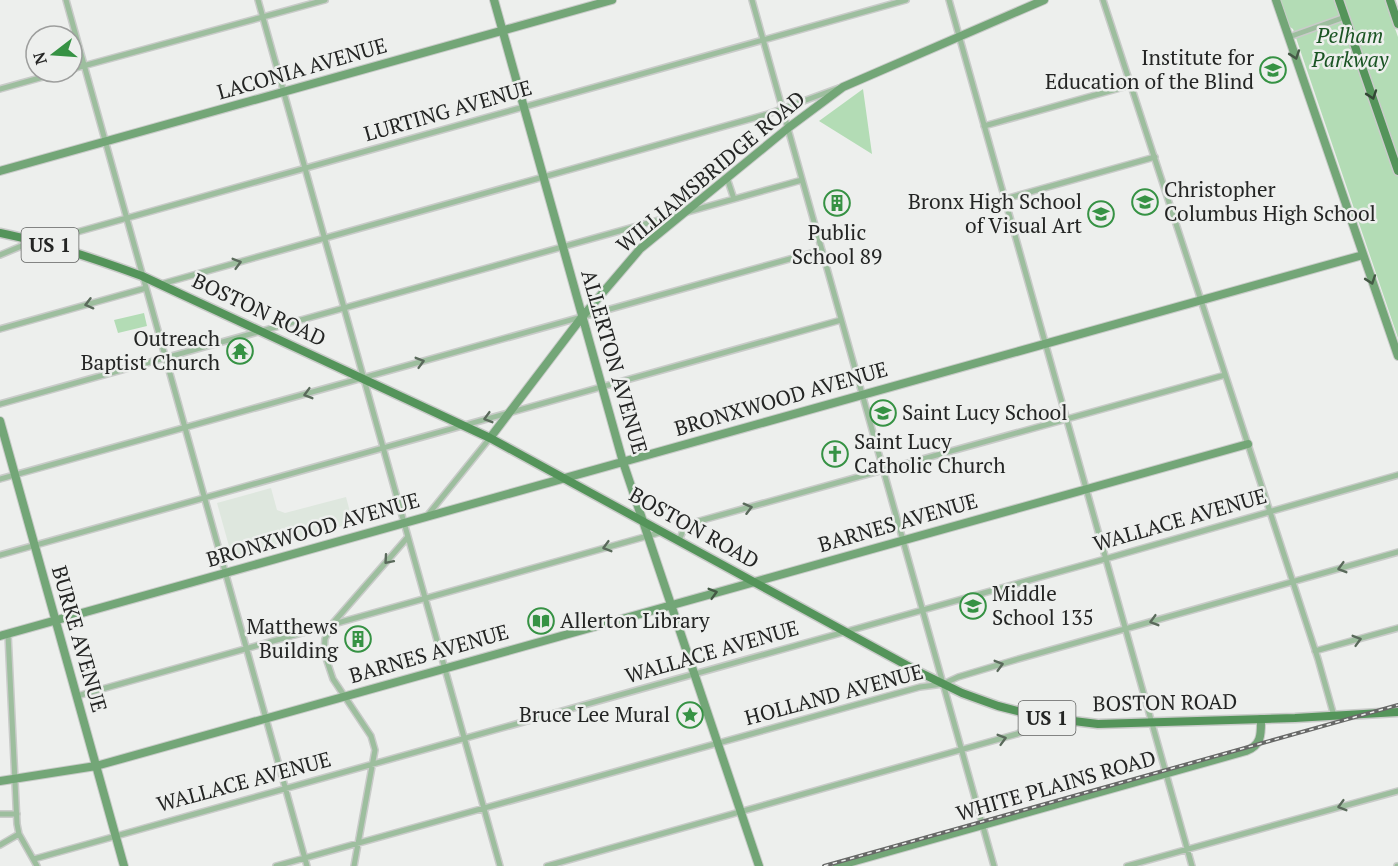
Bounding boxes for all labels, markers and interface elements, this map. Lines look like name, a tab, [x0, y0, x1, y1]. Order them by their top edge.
park label: Pelham Parkway	[1311, 21, 1389, 73]
north arrow	[24, 24, 84, 84]
street label: LACONIA AVENUE	[214, 30, 390, 106]
place label: Institute for Education of the Blind	[1045, 43, 1254, 95]
text: N	[27, 49, 52, 67]
one-way arrow	[1288, 49, 1301, 60]
school or university icon: Institute for Education of the Blind	[1258, 55, 1288, 85]
street label: LURTING AVENUE	[361, 73, 535, 147]
street label: WILLIAMSBRIDGE ROAD	[610, 84, 810, 258]
one-way arrow	[1364, 89, 1377, 100]
place label: Christopher Columbus High School	[1164, 175, 1376, 227]
place label: Bronx High School of Visual Art	[908, 187, 1082, 239]
school or university icon: Christopher Columbus High School	[1130, 187, 1160, 217]
building icon: Public School 89	[822, 188, 852, 218]
school or university icon: Bronx High School of Visual Art	[1086, 199, 1116, 229]
place label: Public School 89	[792, 218, 882, 270]
road number: US 1	[22, 228, 78, 262]
one-way arrow	[232, 257, 242, 270]
street label: BOSTON ROAD	[188, 266, 331, 352]
street label: ALLERTON AVENUE	[575, 266, 655, 457]
one-way arrow	[1364, 274, 1377, 285]
one-way arrow	[85, 297, 95, 309]
place label: Outreach Baptist Church	[81, 324, 220, 376]
temple icon: Outreach Baptist Church	[225, 336, 255, 366]
street label: BRONXWOOD AVENUE	[671, 354, 891, 442]
one-way arrow	[414, 357, 425, 369]
one-way arrow	[303, 386, 313, 399]
school or university icon: Saint Lucy School	[868, 398, 898, 428]
place label: Saint Lucy School	[902, 398, 1068, 426]
one-way arrow	[483, 411, 494, 423]
place label: Saint Lucy Catholic Church	[854, 427, 1005, 479]
church icon: Saint Lucy Catholic Church	[820, 439, 850, 469]
street label: BOSTON ROAD	[624, 480, 764, 574]
street label: WALLACE AVENUE	[1090, 481, 1270, 557]
street label: BRONXWOOD AVENUE	[203, 485, 423, 573]
street label: BARNES AVENUE	[815, 486, 981, 558]
one-way arrow	[742, 503, 753, 515]
one-way arrow	[602, 540, 612, 553]
one-way arrow	[384, 554, 395, 564]
one-way arrow	[1337, 561, 1348, 573]
street label: BURKE AVENUE	[46, 562, 114, 715]
place label: Middle School 135	[992, 579, 1094, 631]
one-way arrow	[707, 588, 718, 600]
school or university icon: Middle School 135	[958, 591, 988, 621]
library icon: Allerton Library	[526, 606, 556, 636]
place label: Allerton Library	[560, 606, 710, 634]
place label: Matthews Building	[246, 612, 339, 664]
street label: WALLACE AVENUE	[622, 613, 802, 689]
one-way arrow	[1149, 614, 1160, 626]
street label: BARNES AVENUE	[346, 617, 512, 689]
building icon: Matthews Building	[343, 624, 373, 654]
one-way arrow	[1352, 634, 1362, 647]
street label: HOLLAND AVENUE	[741, 657, 926, 731]
one-way arrow	[993, 660, 1003, 672]
street label: BOSTON ROAD	[1092, 687, 1238, 717]
place label: Bruce Lee Mural	[519, 700, 670, 728]
place icon: Bruce Lee Mural	[675, 700, 705, 730]
road number: US 1	[1018, 701, 1076, 735]
one-way arrow	[997, 733, 1007, 746]
street label: WHITE PLAINS ROAD	[953, 743, 1159, 827]
street label: WALLACE AVENUE	[154, 744, 334, 818]
one-way arrow	[1337, 799, 1347, 812]

